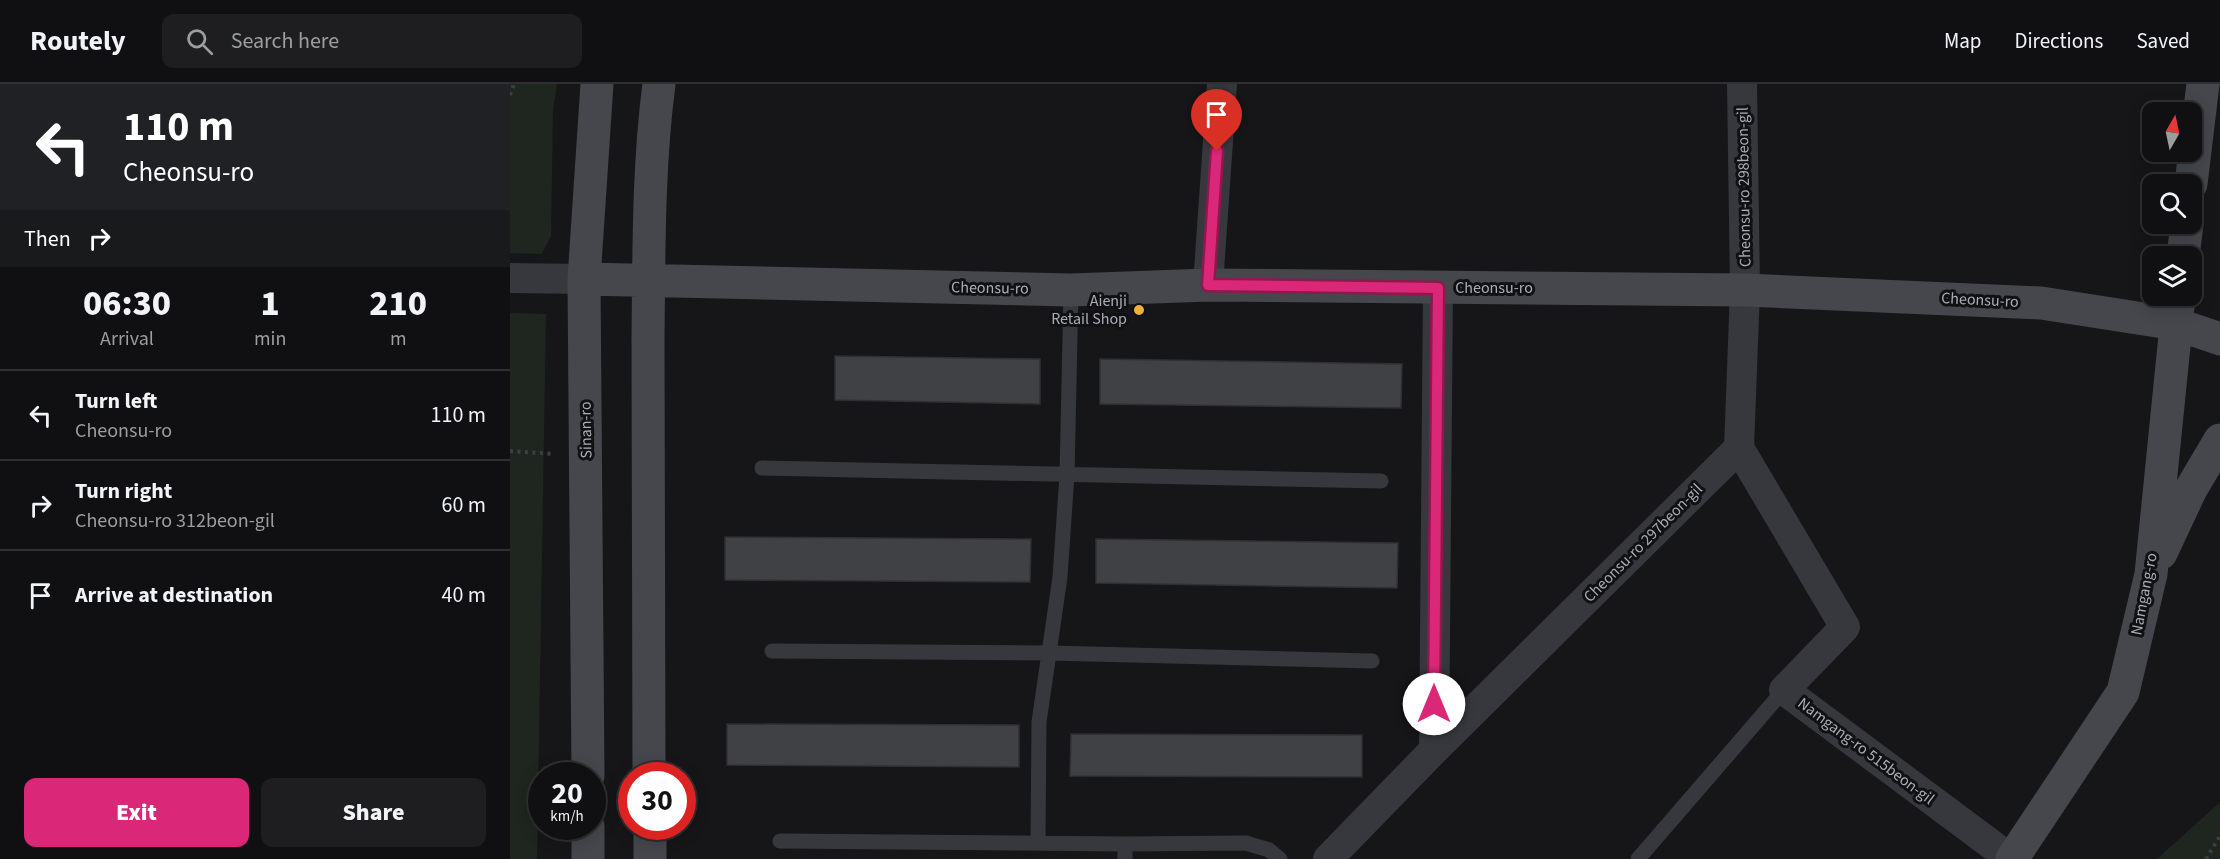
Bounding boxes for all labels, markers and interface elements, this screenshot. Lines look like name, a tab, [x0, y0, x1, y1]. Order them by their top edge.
search box	[162, 14, 582, 68]
text: Routely	[30, 21, 126, 61]
icon: search	[183, 25, 216, 58]
text: Search here	[231, 25, 339, 57]
text: Map	[1944, 26, 1982, 56]
text: Directions	[2015, 26, 2103, 56]
text: Saved	[2136, 26, 2190, 56]
pin	[1191, 89, 1242, 151]
text: 110 m	[123, 97, 234, 157]
icon: arrive	[1200, 98, 1233, 131]
north arrow	[2142, 102, 2202, 162]
map controls	[2142, 102, 2202, 306]
street label: Cheonsu-ro 298beon-gil	[1732, 107, 1756, 267]
icon: left	[24, 108, 102, 186]
text: Cheonsu-ro	[123, 153, 254, 192]
button: search	[2142, 174, 2202, 234]
icon: right	[83, 222, 116, 255]
text: Then	[24, 223, 71, 255]
button: layers	[2142, 246, 2202, 306]
street label: Cheonsu-ro	[951, 276, 1029, 300]
street label: Cheonsu-ro	[1455, 277, 1533, 299]
text: 06:30	[83, 278, 171, 329]
text: 1	[261, 278, 280, 329]
text: 210	[369, 278, 427, 329]
street label: Cheonsu-ro	[1941, 287, 2019, 313]
place label: Aienji Retail Shop	[1051, 290, 1127, 330]
marker: Aienji Retail Shop	[1132, 303, 1146, 317]
text: Arrival	[100, 325, 154, 353]
text: min	[254, 325, 286, 353]
text: m	[390, 325, 406, 353]
text: Turn left	[75, 385, 157, 417]
icon: left	[24, 399, 57, 432]
text: 110 m	[431, 399, 486, 431]
street label: Sinan-ro	[575, 401, 597, 459]
text: Cheonsu-ro	[75, 417, 172, 445]
text: Turn right	[75, 475, 172, 507]
street label: Cheonsu-ro 297beon-gil	[1579, 479, 1707, 607]
icon: right	[24, 489, 57, 522]
text: 60 m	[441, 489, 486, 521]
text: Cheonsu-ro 312beon-gil	[75, 507, 275, 535]
street label: Namgang-ro	[2125, 551, 2163, 637]
icon: arrive	[24, 579, 57, 612]
text: Arrive at destination	[75, 579, 273, 611]
text: 40 m	[441, 579, 486, 611]
position arrow	[1402, 672, 1466, 736]
street label: Namgang-ro 515beon-gil	[1793, 692, 1939, 810]
speed limit sign: 30	[618, 762, 696, 840]
text: 20	[551, 772, 583, 815]
button: Exit	[24, 778, 249, 847]
button: Share	[261, 778, 486, 847]
text: km/h	[550, 806, 584, 827]

